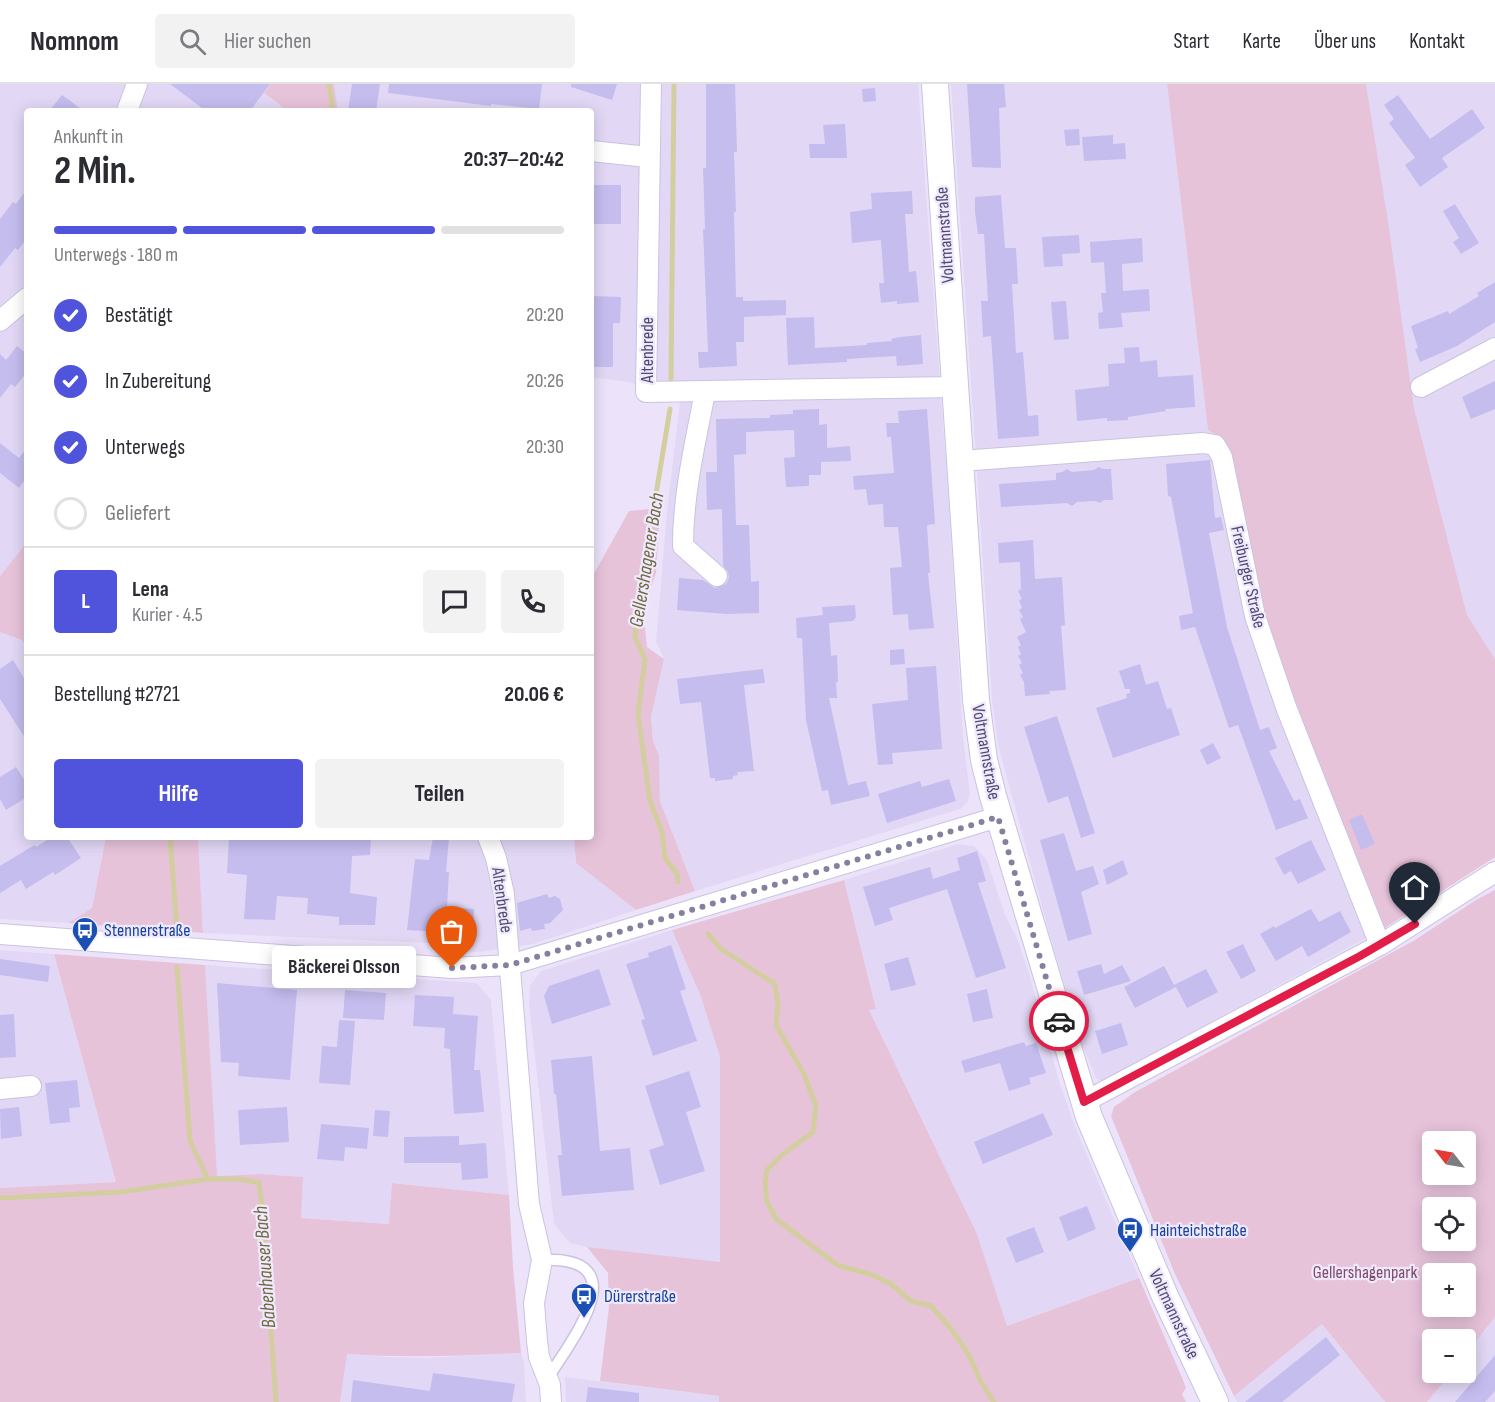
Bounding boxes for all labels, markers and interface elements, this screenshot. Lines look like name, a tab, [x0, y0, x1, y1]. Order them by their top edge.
search box	[155, 14, 575, 68]
text: Nomnom	[30, 25, 119, 58]
icon: search	[176, 25, 209, 58]
text: Hier suchen	[224, 28, 311, 55]
text: Start	[1173, 29, 1210, 54]
text: Karte	[1243, 29, 1281, 54]
text: Über uns	[1314, 29, 1376, 54]
text: Kontakt	[1409, 29, 1465, 54]
text: Ankunft in	[54, 125, 123, 149]
text: 20:37–20:42	[464, 146, 564, 173]
text: 2 Min.	[54, 148, 136, 195]
street label: Voltmannstraße	[931, 186, 959, 284]
text: Unterwegs · 180 m	[54, 243, 178, 267]
icon: check	[54, 299, 87, 332]
text: Bestätigt	[105, 302, 173, 329]
text: 20:20	[526, 303, 564, 327]
street label: Altenbrede	[637, 317, 658, 384]
icon: check	[54, 365, 87, 398]
text: In Zubereitung	[105, 368, 211, 395]
text: 20:26	[526, 369, 564, 393]
icon: check	[54, 431, 87, 464]
text: Unterwegs	[105, 434, 185, 461]
text: 20:30	[526, 435, 564, 459]
water label: Gellershagener Bach	[625, 491, 669, 629]
text: Geliefert	[105, 500, 170, 527]
street label: Freiburger Straße	[1226, 524, 1270, 630]
button: chat	[423, 570, 486, 633]
button: phone	[501, 570, 564, 633]
text: Lena	[132, 576, 169, 603]
text: L	[81, 588, 90, 615]
text: Kurier · 4.5	[132, 603, 203, 627]
text: Bestellung #2721	[54, 681, 180, 708]
text: 20.06 €	[504, 681, 564, 708]
street label: Voltmannstraße	[967, 703, 1005, 801]
button: Hilfe	[54, 759, 303, 828]
button: Teilen	[315, 759, 564, 828]
pin	[1389, 862, 1440, 924]
street label: Altenbrede	[487, 865, 517, 934]
icon: home	[1398, 871, 1431, 904]
pin	[426, 906, 477, 968]
bus stop icon: Stennerstraße	[70, 915, 100, 953]
icon: bag	[435, 915, 468, 948]
place label: Stennerstraße	[104, 920, 190, 941]
callout: Bäckerei Olsson	[272, 947, 416, 989]
text: Bäckerei Olsson	[288, 955, 400, 979]
courier	[1029, 991, 1089, 1051]
icon: car	[1043, 1005, 1076, 1038]
north arrow	[1422, 1131, 1476, 1185]
map controls	[1422, 1131, 1476, 1383]
button: locate	[1422, 1197, 1476, 1251]
water label: Babenhauser Bach	[249, 1205, 281, 1329]
bus stop icon: Hainteichstraße	[1115, 1215, 1145, 1253]
place label: Hainteichstraße	[1150, 1220, 1247, 1241]
park label: Gellershagenpark	[1313, 1262, 1417, 1283]
button: +	[1422, 1263, 1476, 1317]
street label: Voltmannstraße	[1144, 1266, 1204, 1362]
bus stop icon: Dürerstraße	[569, 1281, 599, 1319]
place label: Dürerstraße	[604, 1286, 676, 1307]
button: −	[1422, 1329, 1476, 1383]

